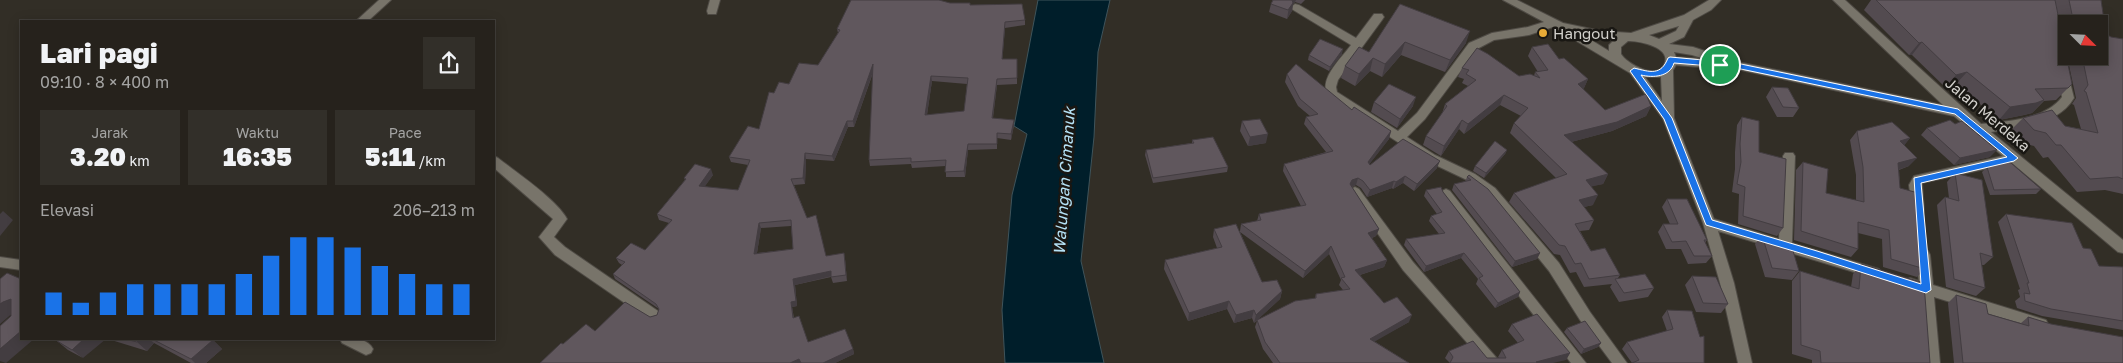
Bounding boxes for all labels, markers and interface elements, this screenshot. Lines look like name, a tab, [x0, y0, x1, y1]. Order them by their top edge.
north arrow	[2058, 15, 2108, 65]
map controls	[2058, 15, 2108, 65]
place label: Hangout	[1553, 24, 1615, 42]
marker: Hangout	[1537, 27, 1549, 39]
text: Lari pagi	[40, 36, 158, 69]
button: share	[423, 37, 475, 89]
pin	[1699, 44, 1741, 86]
icon: arrive	[1706, 51, 1734, 79]
text: 09:10 · 8 × 400 m	[40, 72, 169, 92]
street label: Jalan Merdeka	[1942, 73, 2034, 155]
water label: Walungan Cimanuk	[1049, 105, 1079, 256]
text: Jarak	[91, 124, 128, 141]
text: Waktu	[236, 124, 279, 141]
text: Pace	[389, 124, 422, 141]
text: 3.20	[70, 141, 126, 172]
text: 16:35	[223, 141, 292, 172]
text: 5:11	[365, 141, 415, 172]
text: km	[126, 152, 150, 169]
text: /km	[415, 152, 446, 169]
text: Elevasi	[40, 200, 94, 220]
text: 206–213 m	[393, 200, 475, 220]

